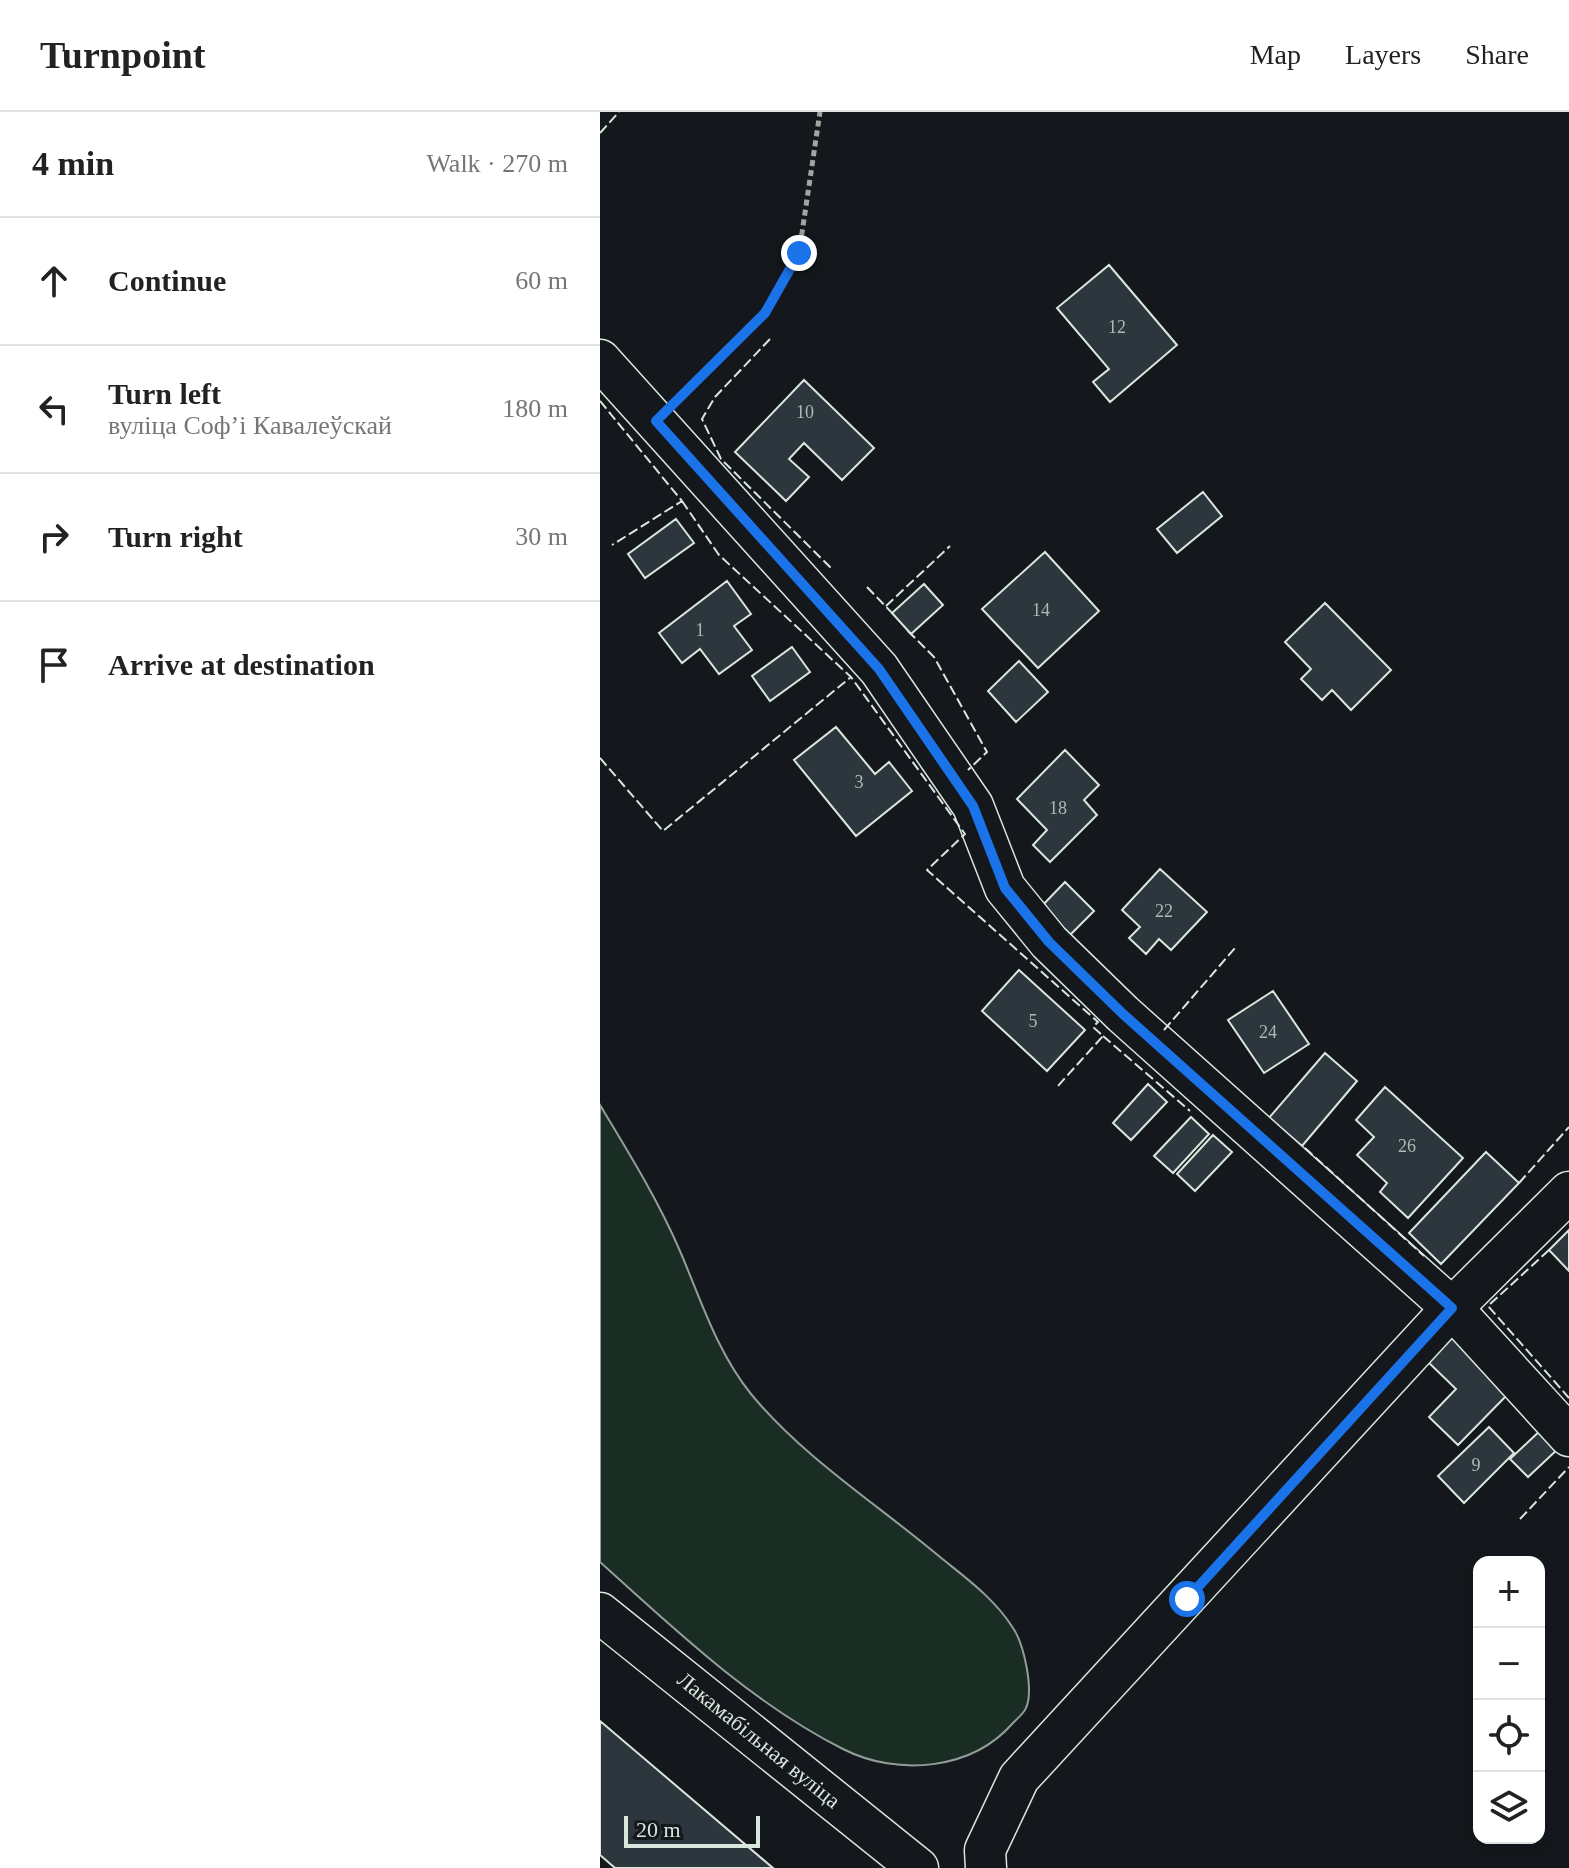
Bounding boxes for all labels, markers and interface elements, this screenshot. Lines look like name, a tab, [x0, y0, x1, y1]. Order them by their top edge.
text: Turnpoint	[40, 34, 205, 76]
text: Map	[1250, 39, 1301, 70]
text: Layers	[1345, 39, 1421, 70]
text: Share	[1465, 39, 1529, 70]
text: 4 min	[32, 145, 114, 182]
text: Walk · 270 m	[426, 149, 568, 178]
route end	[781, 235, 817, 271]
icon: ahead	[32, 259, 76, 303]
text: Continue	[108, 264, 226, 297]
text: 60 m	[515, 266, 568, 295]
house number: 12	[1108, 317, 1126, 337]
text: Turn left	[108, 377, 221, 410]
icon: left	[32, 387, 76, 431]
text: 180 m	[502, 394, 568, 423]
house number: 10	[796, 402, 814, 422]
text: вуліца Софʼі Кавалеўскай	[108, 411, 392, 440]
icon: right	[32, 515, 76, 559]
text: Turn right	[108, 520, 243, 553]
text: 30 m	[515, 522, 568, 551]
house number: 14	[1032, 600, 1050, 620]
house number: 1	[696, 620, 705, 640]
icon: arrive	[32, 643, 76, 687]
text: Arrive at destination	[108, 648, 375, 681]
house number: 3	[855, 772, 864, 792]
house number: 18	[1049, 798, 1067, 818]
house number: 22	[1155, 901, 1173, 921]
house number: 5	[1029, 1011, 1038, 1031]
house number: 24	[1259, 1022, 1277, 1042]
house number: 26	[1398, 1136, 1416, 1156]
house number: 9	[1472, 1455, 1481, 1475]
map controls	[1473, 1556, 1545, 1844]
button: +	[1473, 1556, 1545, 1628]
route start	[1169, 1581, 1205, 1617]
button: −	[1473, 1628, 1545, 1700]
street label: Лакамабільная вуліца	[673, 1667, 846, 1813]
button: locate	[1473, 1700, 1545, 1772]
button: layers	[1473, 1772, 1545, 1844]
scale bar	[624, 1812, 760, 1848]
text: 20 m	[636, 1817, 681, 1842]

